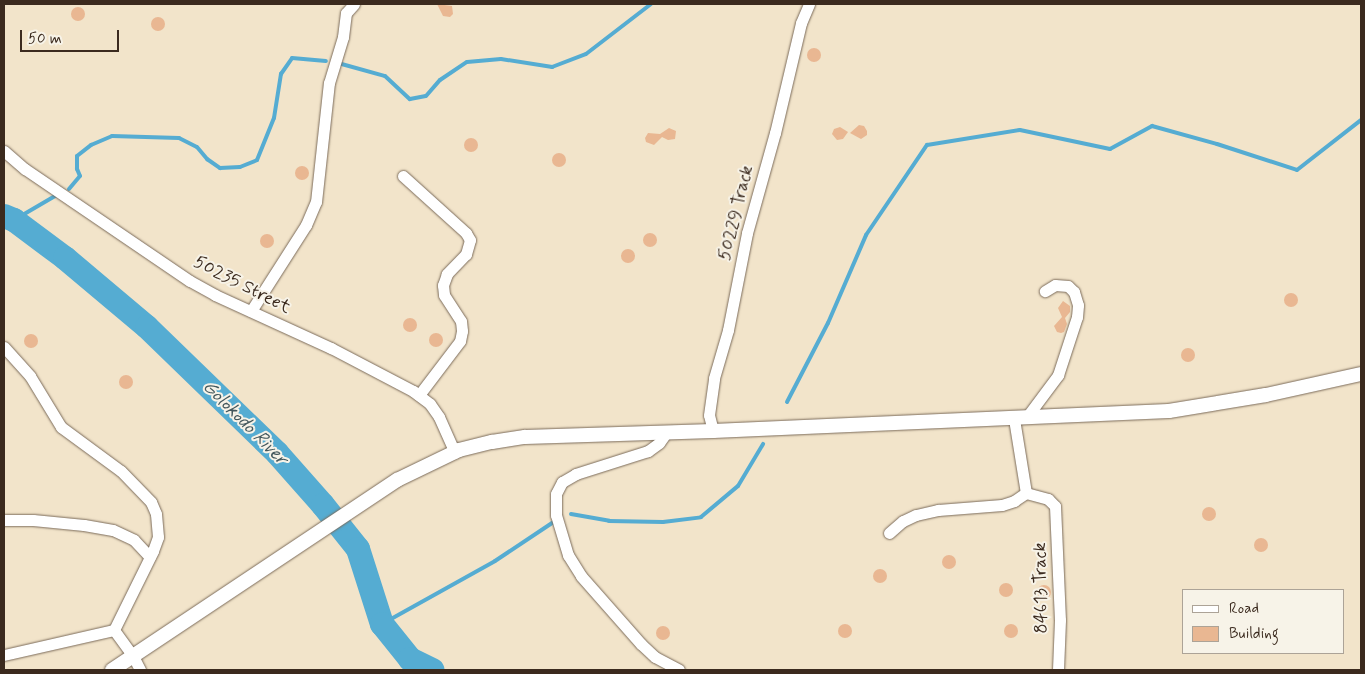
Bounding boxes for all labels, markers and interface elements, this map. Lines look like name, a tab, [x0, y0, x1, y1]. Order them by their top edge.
scale bar	[22, 20, 121, 52]
text: 50 m	[28, 29, 62, 49]
street label: 50229 Track	[714, 163, 758, 263]
street label: 50235 Street	[190, 251, 294, 319]
water label: Golokodo River	[197, 375, 293, 471]
street label: 84613 Track	[1029, 542, 1053, 634]
legend	[1182, 589, 1345, 654]
text: Road	[1229, 599, 1259, 619]
text: Building	[1229, 624, 1279, 644]

